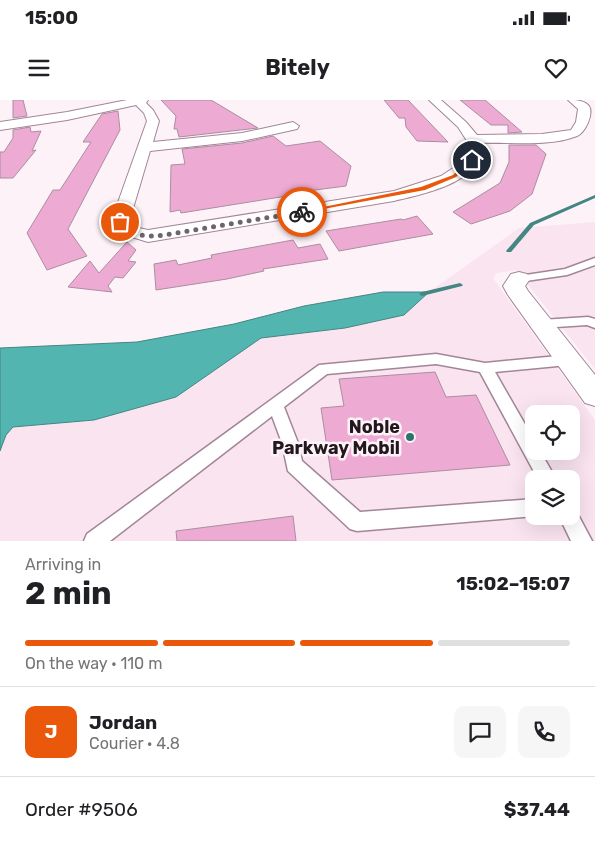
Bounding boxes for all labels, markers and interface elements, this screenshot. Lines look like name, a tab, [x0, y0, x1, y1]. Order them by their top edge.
text: 15:00	[25, 6, 78, 29]
icon: menu	[25, 54, 53, 82]
text: Bitely	[265, 54, 330, 81]
icon: heart	[542, 54, 570, 82]
pin	[451, 139, 493, 181]
icon: home	[458, 146, 486, 174]
courier	[277, 187, 327, 237]
icon: bike	[288, 198, 316, 226]
pin	[99, 201, 141, 243]
icon: bag	[106, 208, 134, 236]
map controls	[525, 405, 580, 525]
button: locate	[525, 405, 580, 460]
place label: Noble Parkway Mobil	[272, 416, 400, 459]
marker: Noble Parkway Mobil	[404, 431, 416, 443]
button: layers	[525, 470, 580, 525]
text: Arriving in	[25, 555, 101, 574]
text: 15:02–15:07	[456, 572, 570, 595]
text: 2 min	[25, 574, 112, 612]
text: On the way · 110 m	[25, 654, 162, 673]
button: chat	[454, 706, 506, 758]
button: phone	[518, 706, 570, 758]
text: Jordan	[89, 711, 157, 734]
text: J	[45, 720, 57, 743]
text: Courier · 4.8	[89, 734, 180, 753]
text: Order #9506	[25, 798, 138, 821]
text: $37.44	[504, 798, 570, 821]

